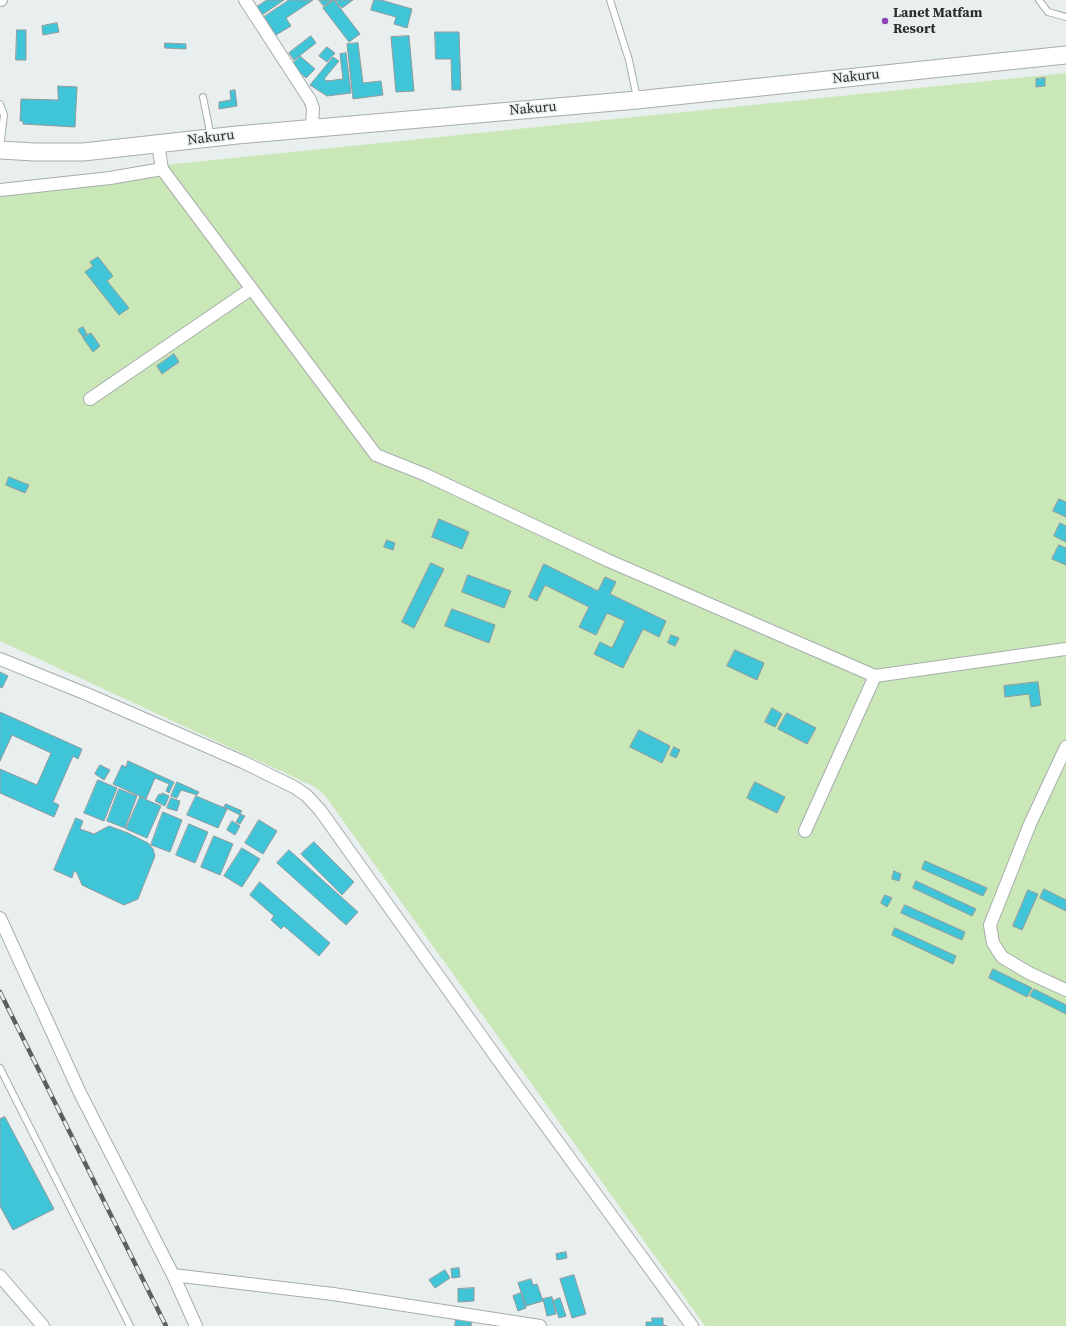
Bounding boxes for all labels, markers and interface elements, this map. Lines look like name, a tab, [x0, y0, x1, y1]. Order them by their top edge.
place label: Lanet Matfam Resort	[893, 5, 982, 38]
marker: Lanet Matfam Resort	[880, 16, 890, 26]
street label: Nakuru	[832, 66, 880, 88]
street label: Nakuru	[509, 99, 557, 119]
street label: Nakuru	[187, 127, 235, 149]

